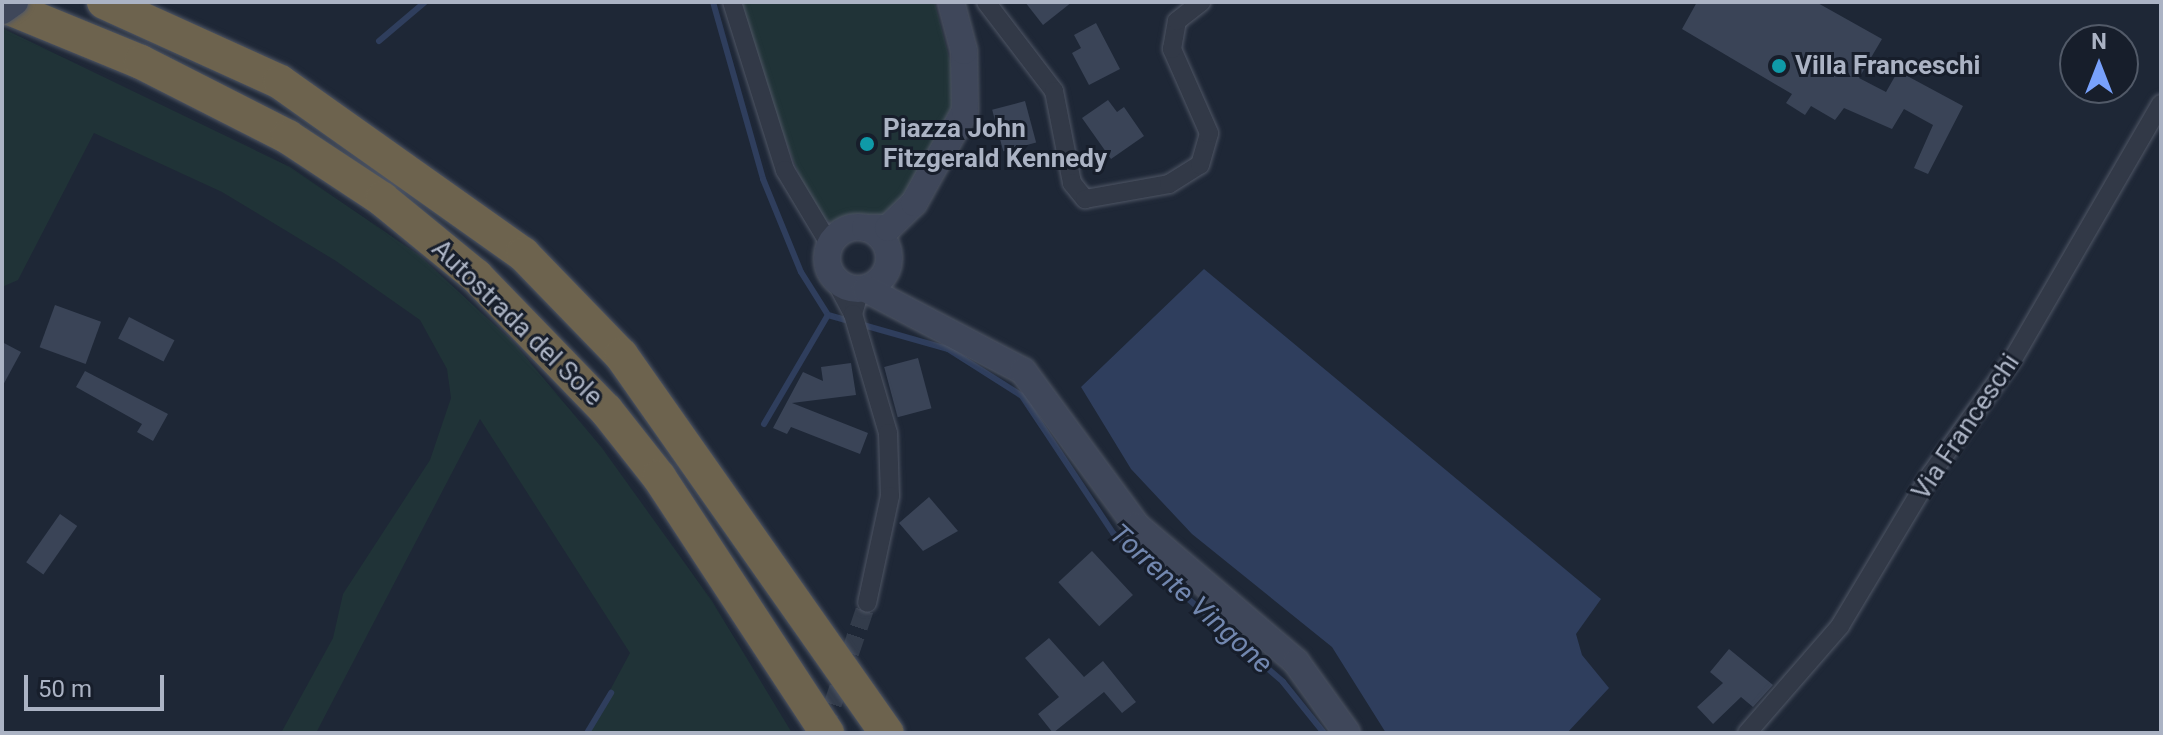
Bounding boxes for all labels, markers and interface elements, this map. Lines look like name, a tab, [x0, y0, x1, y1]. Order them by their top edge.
north arrow	[2059, 24, 2139, 104]
text: N	[2091, 29, 2107, 54]
place label: Villa Franceschi	[1795, 50, 1980, 82]
marker: Villa Franceschi	[1770, 57, 1788, 75]
place label: Piazza John Fitzgerald Kennedy	[883, 113, 1107, 174]
marker: Piazza John Fitzgerald Kennedy	[858, 135, 876, 153]
street label: Autostrada del Sole	[425, 233, 609, 413]
street label: Via Franceschi	[1906, 348, 2026, 506]
water label: Torrente Vingone	[1103, 517, 1279, 681]
scale bar	[28, 659, 168, 709]
text: 50 m	[38, 675, 92, 703]

